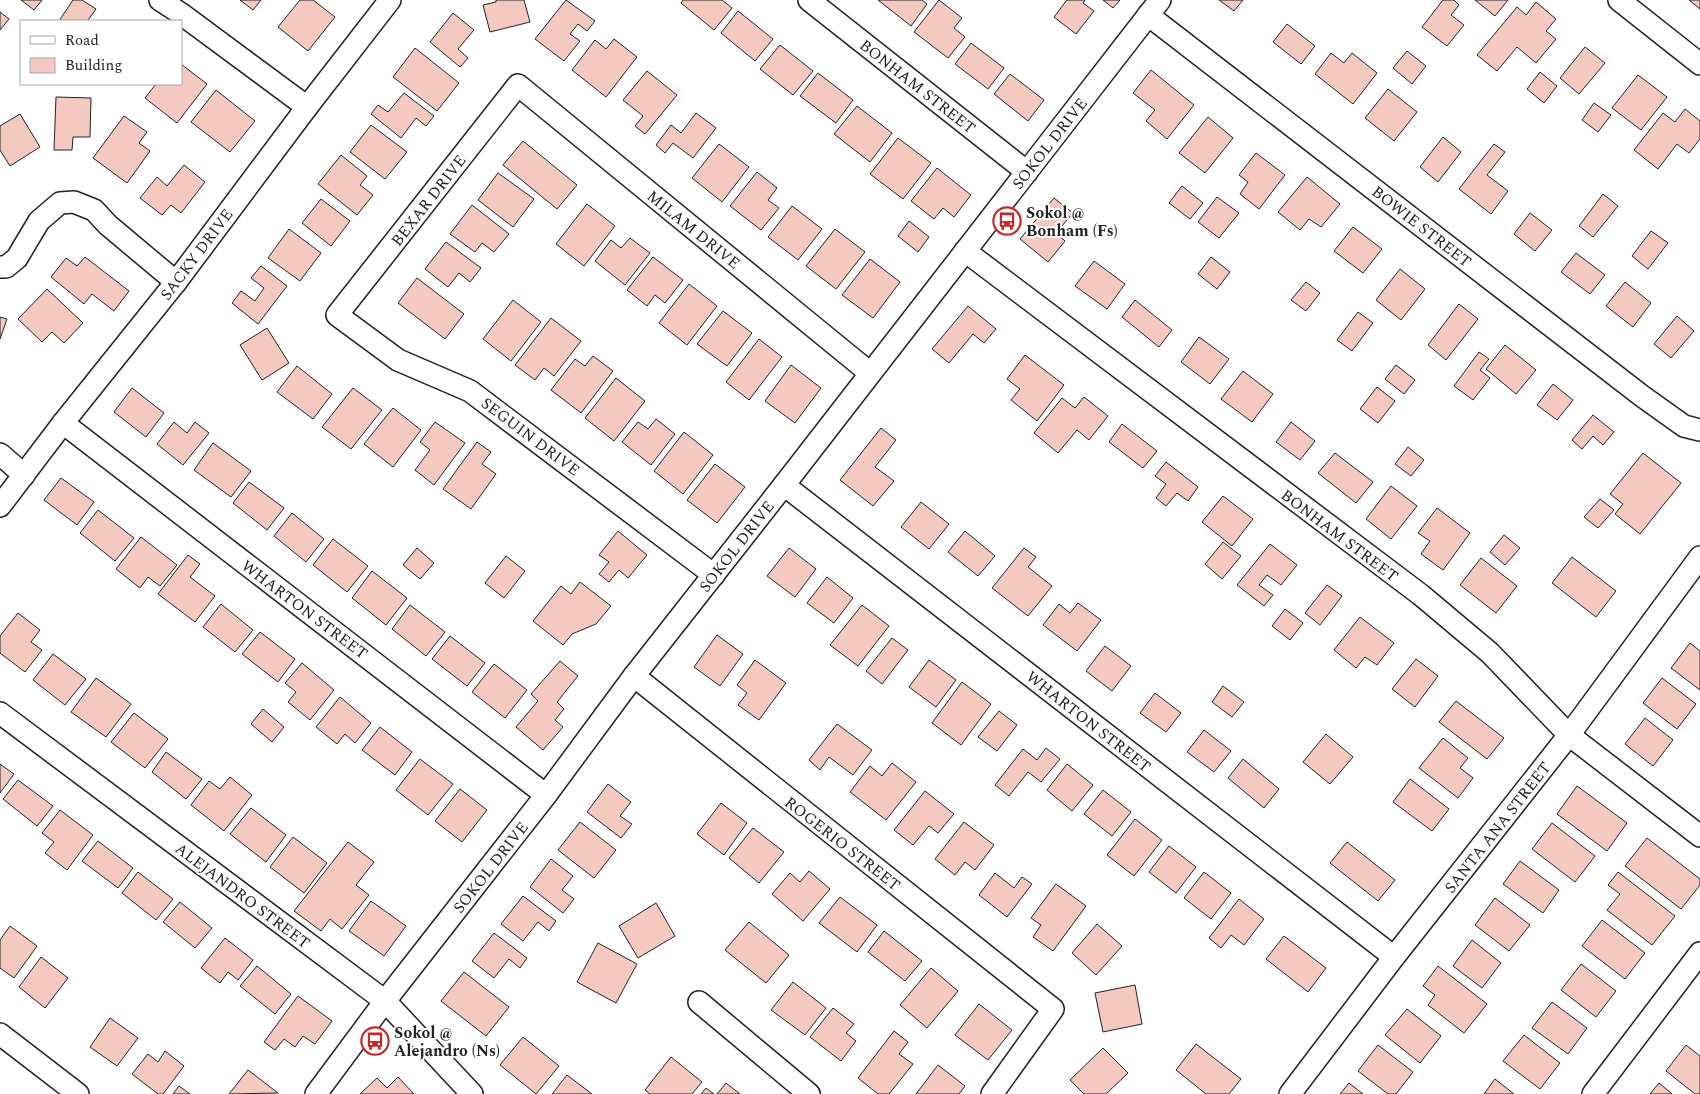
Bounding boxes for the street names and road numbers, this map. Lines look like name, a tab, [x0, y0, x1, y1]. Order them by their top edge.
street label: BONHAM STREET	[854, 34, 981, 140]
street label: SOKOL DRIVE	[1006, 93, 1093, 195]
street label: BEXAR DRIVE	[385, 150, 472, 252]
street label: BOWIE STREET	[1366, 180, 1477, 274]
street label: MILAM DRIVE	[641, 185, 745, 275]
street label: SACKY DRIVE	[154, 204, 239, 305]
street label: SEGUIN DRIVE	[476, 392, 585, 482]
street label: BONHAM STREET	[1276, 484, 1403, 588]
street label: SOKOL DRIVE	[693, 496, 780, 598]
street label: WHARTON STREET	[236, 554, 373, 666]
street label: WHARTON STREET	[1021, 665, 1156, 778]
street label: SANTA ANA STREET	[1439, 757, 1557, 899]
street label: ROGERIO STREET	[779, 791, 906, 897]
street label: SOKOL DRIVE	[447, 817, 534, 919]
street label: ALEJANDRO STREET	[170, 837, 315, 955]

